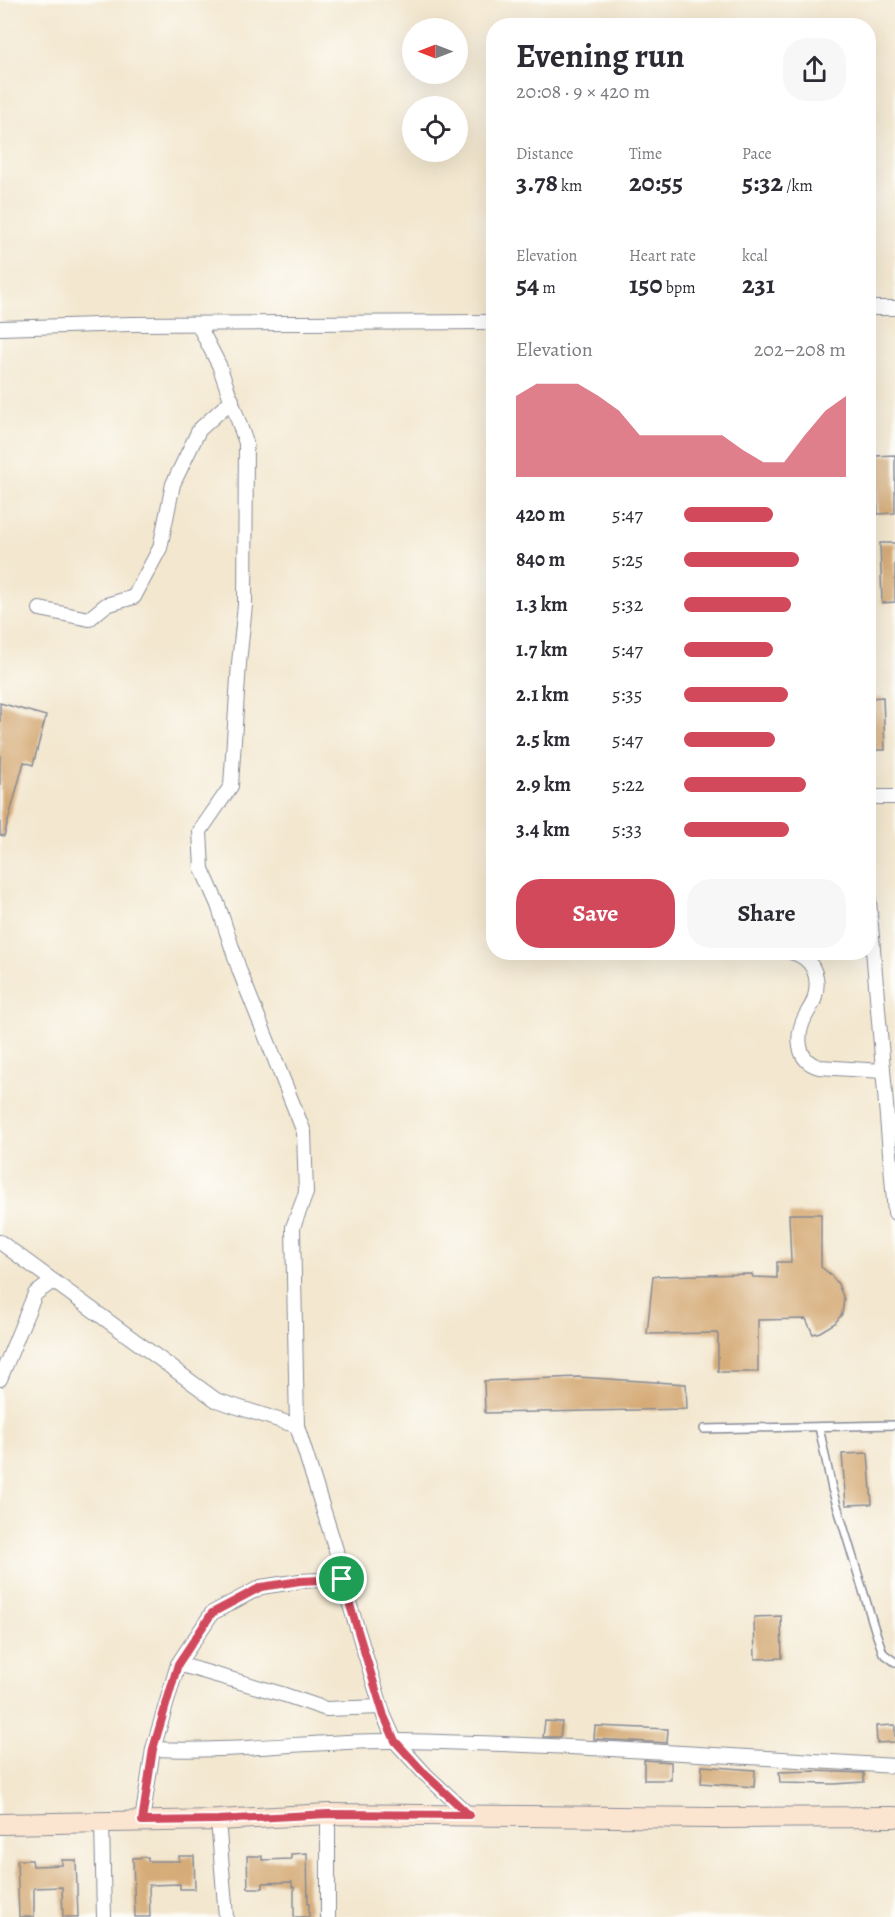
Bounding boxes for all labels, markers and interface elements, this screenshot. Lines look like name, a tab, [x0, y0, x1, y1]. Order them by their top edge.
north arrow	[402, 18, 468, 84]
map controls	[402, 18, 468, 162]
text: Evening run	[516, 33, 685, 78]
button: share	[783, 38, 846, 101]
text: 20:08 · 9 × 420 m	[516, 78, 650, 105]
button: locate	[402, 96, 468, 162]
text: Distance	[516, 143, 573, 165]
text: Time	[629, 143, 662, 165]
text: Pace	[742, 143, 772, 165]
text: 3.78	[516, 165, 558, 200]
text: 20:55	[629, 165, 683, 200]
text: 5:32	[742, 165, 783, 200]
text: km	[558, 175, 582, 197]
text: /km	[783, 175, 813, 197]
text: Elevation	[516, 245, 577, 267]
text: Heart rate	[629, 245, 696, 267]
text: kcal	[742, 245, 768, 267]
text: 54	[516, 267, 539, 302]
text: 150	[629, 267, 663, 302]
text: 231	[742, 267, 775, 302]
text: m	[539, 277, 556, 299]
text: bpm	[663, 277, 696, 299]
text: Elevation	[516, 336, 593, 363]
text: 202–208 m	[754, 336, 846, 363]
text: 420 m	[516, 501, 565, 528]
text: 5:47	[612, 501, 643, 528]
text: 840 m	[516, 546, 565, 573]
text: 5:25	[612, 546, 643, 573]
text: 1.3 km	[516, 591, 568, 618]
text: 5:32	[612, 591, 643, 618]
text: 1.7 km	[516, 636, 568, 663]
text: 5:47	[612, 636, 643, 663]
text: 2.1 km	[516, 681, 569, 708]
text: 5:35	[612, 681, 642, 708]
text: 2.5 km	[516, 726, 570, 753]
text: 5:47	[612, 726, 643, 753]
text: 2.9 km	[516, 771, 571, 798]
text: 5:22	[612, 771, 644, 798]
text: 3.4 km	[516, 816, 570, 843]
text: 5:33	[612, 816, 642, 843]
button: Save	[516, 879, 675, 948]
button: Share	[687, 879, 846, 948]
pin	[316, 1553, 367, 1604]
icon: arrive	[325, 1562, 358, 1595]

